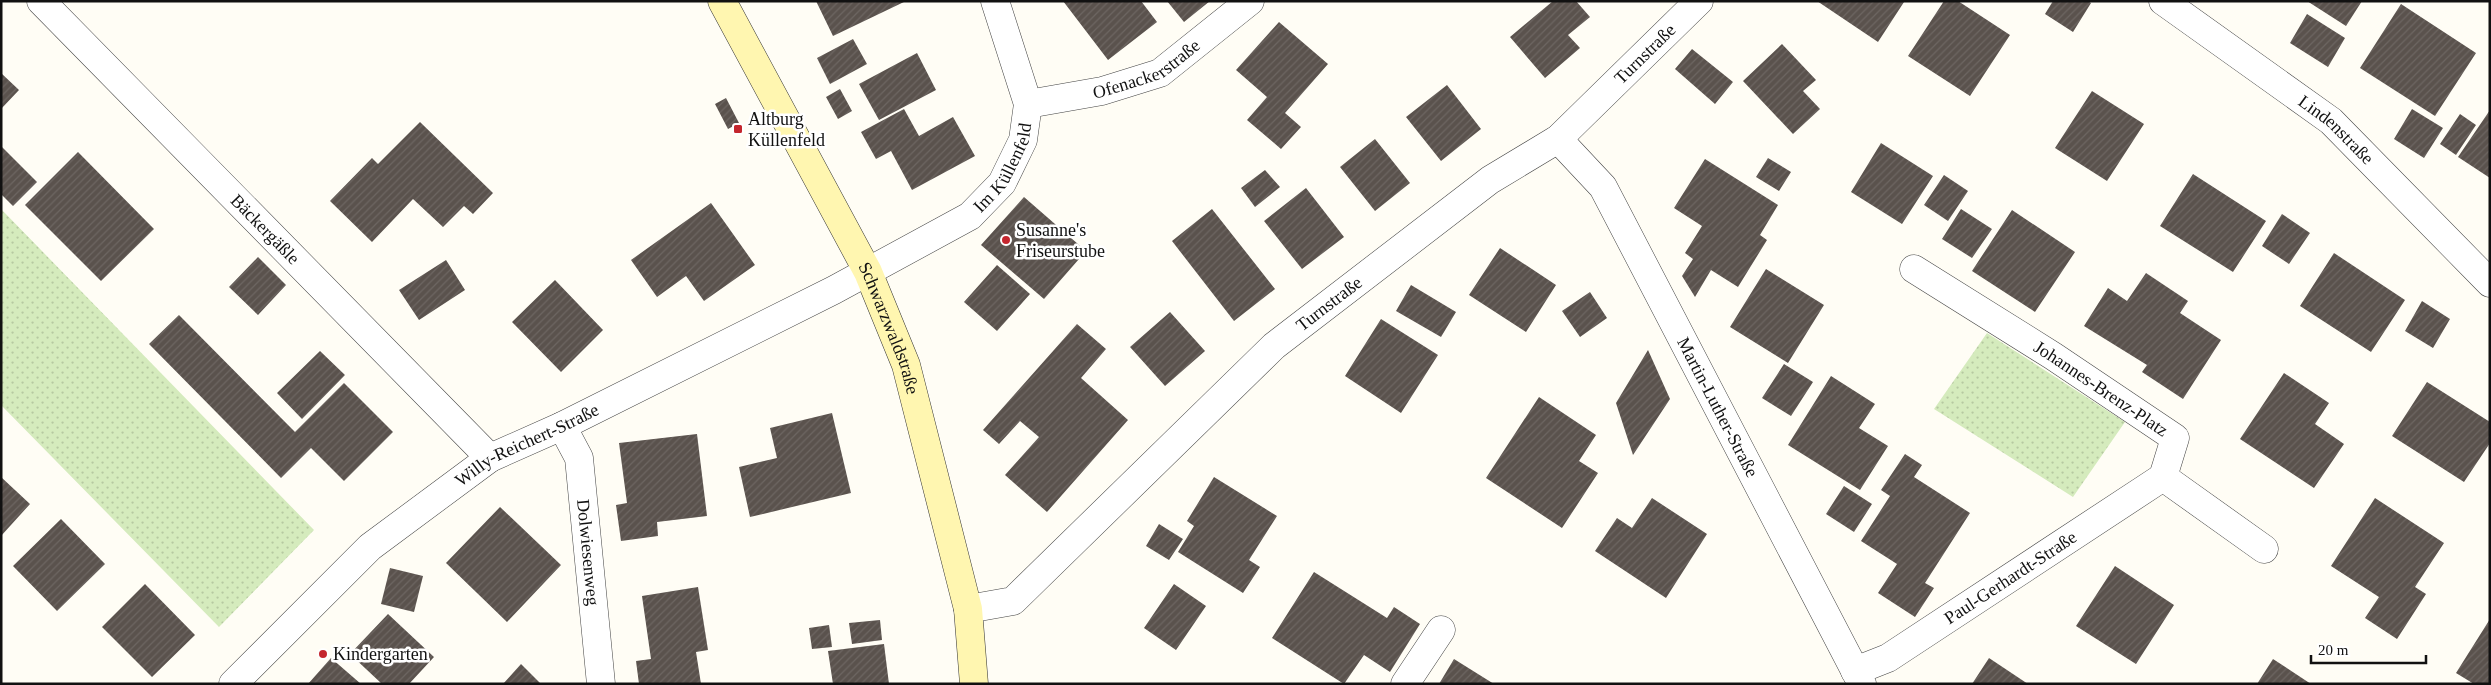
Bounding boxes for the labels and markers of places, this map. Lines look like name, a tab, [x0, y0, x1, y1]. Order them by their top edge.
place label: Altburg Küllenfeld	[748, 109, 825, 150]
marker: Altburg Küllenfeld	[732, 123, 744, 135]
place label: Susanne's Friseurstube	[1016, 220, 1105, 261]
marker: Susanne's Friseurstube	[1000, 234, 1012, 246]
place label: Kindergarten	[333, 644, 428, 664]
marker: Kindergarten	[317, 648, 329, 660]

